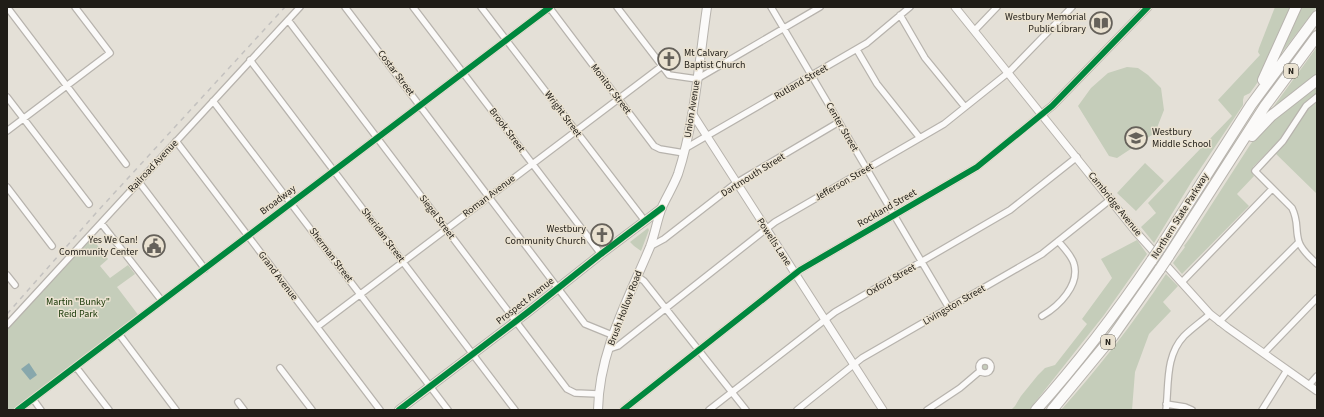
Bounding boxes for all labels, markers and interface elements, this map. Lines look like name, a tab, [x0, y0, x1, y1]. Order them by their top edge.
place label: Westbury Memorial Public Library	[1005, 10, 1086, 36]
library icon: Westbury Memorial Public Library	[1088, 10, 1114, 36]
church icon: Mt Calvary Baptist Church	[656, 46, 682, 72]
place label: Mt Calvary Baptist Church	[684, 46, 745, 72]
street label: Costar Street	[374, 47, 418, 99]
street label: Monitor Street	[587, 61, 635, 118]
street label: Rutland Street	[771, 61, 831, 103]
road number: N	[1284, 64, 1298, 78]
street label: Union Avenue	[681, 79, 703, 139]
street label: Wright Street	[541, 88, 585, 141]
street label: Center Street	[822, 100, 862, 155]
street label: Brook Street	[486, 105, 529, 156]
school or university icon: Westbury Middle School	[1123, 125, 1149, 151]
place label: Westbury Middle School	[1152, 125, 1212, 151]
street label: Railroad Avenue	[125, 136, 181, 196]
street label: Dartmouth Street	[718, 149, 788, 200]
street label: Jefferson Street	[812, 159, 877, 205]
street label: Cambridge Avenue	[1085, 169, 1145, 239]
street label: Northern State Parkway	[1148, 170, 1212, 262]
street label: Roman Avenue	[460, 172, 518, 220]
street label: Broadway	[257, 182, 299, 218]
street label: Rockland Street	[855, 185, 920, 231]
street label: Siegel Street	[416, 192, 459, 243]
street label: Sheridan Street	[358, 205, 408, 266]
street label: Powells Lane	[753, 215, 795, 269]
place label: Westbury Community Church	[505, 222, 586, 248]
church icon: Westbury Community Church	[589, 222, 615, 248]
street label: Sherman Street	[306, 225, 357, 286]
place label: Yes We Can! Community Center	[59, 233, 139, 259]
public building icon: Yes We Can! Community Center	[141, 233, 167, 259]
street label: Grand Avenue	[255, 249, 301, 304]
street label: Oxford Street	[864, 260, 919, 300]
street label: Brush Hollow Road	[604, 268, 646, 348]
street label: Prospect Avenue	[493, 274, 557, 328]
street label: Livingston Street	[920, 281, 988, 329]
park label: Martin "Bunky" Reid Park	[46, 295, 110, 321]
road number: N	[1101, 335, 1115, 349]

